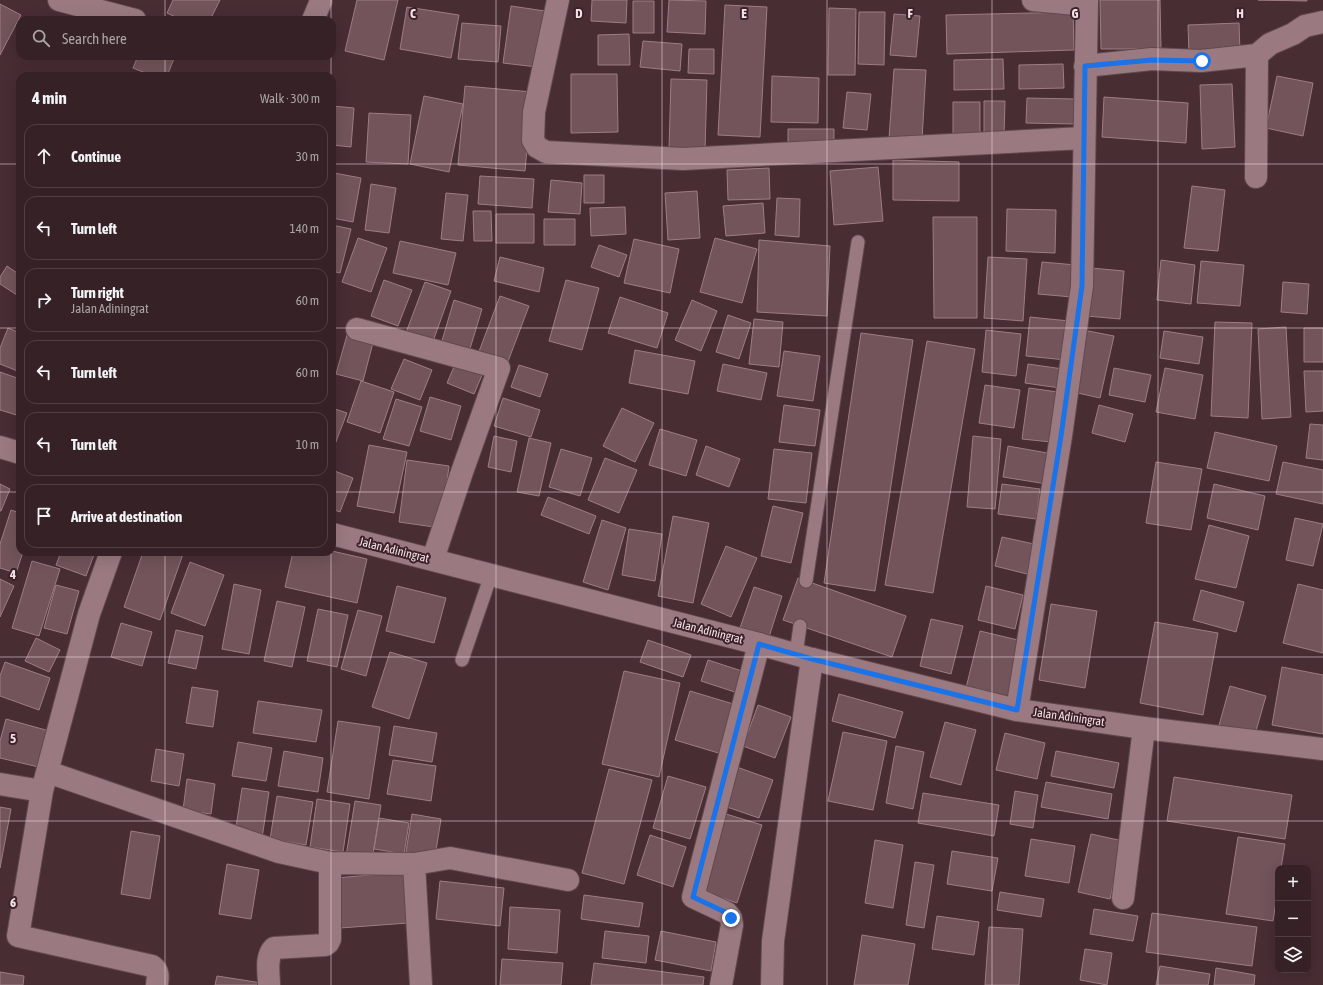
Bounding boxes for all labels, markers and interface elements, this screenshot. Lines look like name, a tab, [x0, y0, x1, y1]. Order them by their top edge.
text: C	[410, 6, 416, 21]
text: D	[575, 6, 583, 21]
text: E	[741, 6, 747, 21]
text: F	[907, 6, 913, 21]
text: G	[1072, 6, 1079, 21]
text: H	[1236, 6, 1244, 21]
search box	[16, 16, 336, 60]
icon: search	[30, 27, 52, 49]
text: Search here	[62, 30, 127, 47]
route start	[1193, 52, 1211, 70]
text: 4 min	[32, 88, 67, 108]
text: Walk · 300 m	[260, 91, 320, 106]
icon: ahead	[33, 145, 55, 167]
text: Continue	[71, 148, 121, 165]
text: 30 m	[296, 149, 319, 164]
icon: left	[33, 217, 55, 239]
text: Turn left	[71, 220, 117, 237]
text: 140 m	[290, 221, 319, 236]
text: Turn right	[71, 284, 124, 301]
icon: right	[33, 289, 55, 311]
text: 60 m	[296, 293, 319, 308]
text: Jalan Adiningrat	[71, 301, 149, 316]
icon: left	[33, 361, 55, 383]
text: Turn left	[71, 364, 117, 381]
text: 60 m	[296, 365, 319, 380]
icon: left	[33, 433, 55, 455]
text: Turn left	[71, 436, 117, 453]
text: 10 m	[296, 437, 319, 452]
icon: arrive	[33, 505, 55, 527]
text: Arrive at destination	[71, 508, 182, 525]
street label: Jalan Adiningrat	[357, 535, 431, 566]
text: 4	[9, 567, 16, 582]
street label: Jalan Adiningrat	[671, 616, 745, 647]
street label: Jalan Adiningrat	[1032, 705, 1106, 729]
text: 5	[10, 731, 16, 746]
map controls	[1275, 865, 1311, 973]
button: +	[1275, 865, 1311, 901]
text: 6	[10, 895, 16, 910]
button: −	[1275, 901, 1311, 937]
route end	[722, 909, 740, 927]
button: layers	[1275, 937, 1311, 973]

